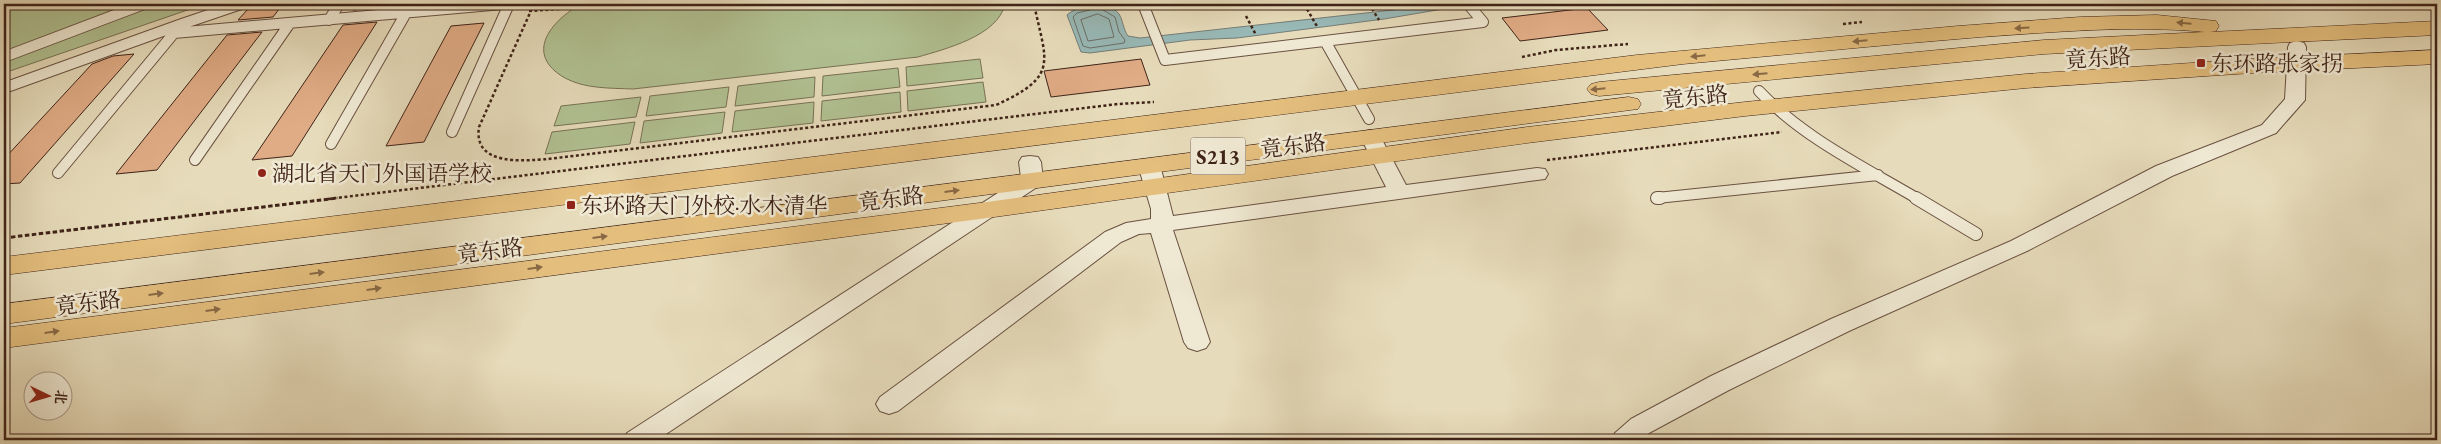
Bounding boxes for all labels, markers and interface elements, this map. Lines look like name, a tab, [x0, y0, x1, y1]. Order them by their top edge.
one-way arrow	[2176, 19, 2192, 27]
one-way arrow	[2013, 25, 2029, 33]
one-way arrow	[1851, 37, 1867, 45]
street label: 竟东路	[2064, 41, 2132, 75]
place label: 东环路张家拐	[2211, 49, 2343, 78]
one-way arrow	[1690, 52, 1706, 60]
marker: 东环路张家拐	[2195, 57, 2207, 69]
one-way arrow	[1752, 70, 1768, 78]
street label: 竟东路	[1661, 79, 1729, 115]
one-way arrow	[1590, 85, 1606, 93]
street label: 竟东路	[1258, 128, 1328, 164]
road number: S213	[1190, 138, 1246, 174]
place label: 湖北省天门外国语学校	[272, 159, 492, 188]
marker: 湖北省天门外国语学校	[256, 167, 268, 179]
street label: 竟东路	[856, 181, 926, 217]
one-way arrow	[944, 187, 960, 195]
place label: 东环路天门外校·水木清华	[581, 191, 827, 220]
marker: 东环路天门外校·水木清华	[565, 199, 577, 211]
street label: 竟东路	[455, 233, 525, 269]
one-way arrow	[592, 233, 608, 241]
one-way arrow	[528, 263, 544, 271]
one-way arrow	[310, 269, 326, 277]
street label: 竟东路	[53, 285, 123, 321]
one-way arrow	[367, 285, 383, 293]
one-way arrow	[149, 290, 165, 298]
one-way arrow	[205, 306, 221, 314]
one-way arrow	[44, 328, 60, 336]
north arrow	[22, 372, 72, 422]
text: 北	[51, 389, 71, 405]

